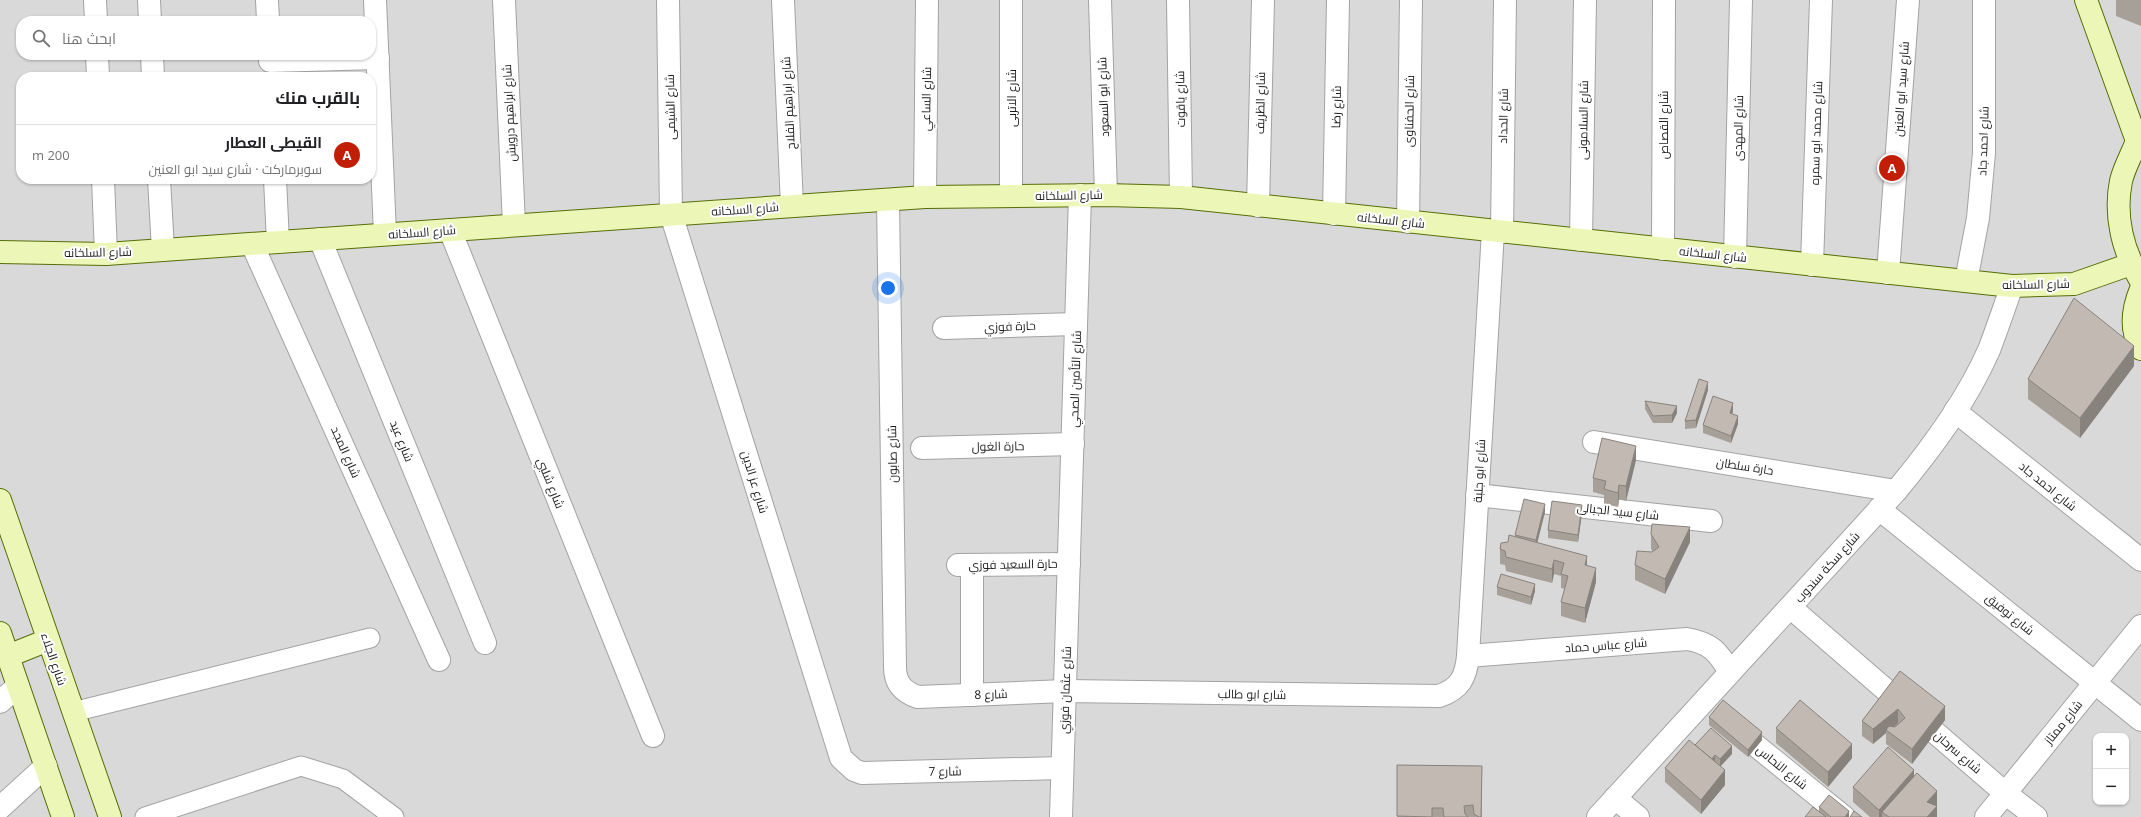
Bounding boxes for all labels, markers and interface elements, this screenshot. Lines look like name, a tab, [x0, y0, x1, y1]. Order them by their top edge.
search box	[16, 16, 376, 60]
icon: search	[30, 27, 52, 49]
text: ابحث هنا	[62, 28, 116, 48]
street label: شارع سيد ابو العنين	[1889, 41, 1913, 137]
street label: شارع ابراهيم الفلاح	[777, 56, 799, 150]
street label: شارع ابو السعود	[1093, 57, 1113, 137]
street label: شارع ابراهيم درويش	[498, 64, 520, 162]
street label: شارع الساعي	[917, 67, 937, 131]
street label: شارع الاتربى	[1003, 69, 1020, 127]
street label: شارع ياقوت	[1171, 70, 1189, 128]
street label: شارع الظريف	[1251, 72, 1269, 134]
street label: شارع الشيمى	[661, 74, 679, 140]
street label: شارع الحفناوى	[1400, 75, 1418, 147]
street label: شارع السلامونى	[1574, 80, 1592, 160]
street label: شارع محمد ابو سمره	[1806, 81, 1826, 185]
street label: شارع رضا	[1327, 85, 1345, 129]
text: بالقرب منك	[275, 86, 360, 109]
street label: شارع الحداد	[1494, 88, 1512, 144]
street label: شارع القصاص	[1655, 91, 1672, 159]
street label: شارع المهدى	[1729, 95, 1747, 161]
street label: شارع احمد جاد	[1973, 106, 1993, 176]
text: القيطى العطار	[225, 132, 322, 152]
text: 200 m	[32, 146, 70, 164]
text: A	[343, 146, 352, 164]
pin: A	[1879, 153, 1905, 183]
text: سوبرماركت · شارع سيد ابو العنين	[148, 160, 322, 178]
street label: شارع السلخانه	[1035, 186, 1103, 204]
street label: شارع السلخانه	[711, 198, 779, 220]
street label: شارع السلخانه	[1356, 208, 1426, 232]
street label: شارع السلخانه	[388, 221, 456, 243]
street label: شارع السلخانه	[1678, 242, 1748, 266]
street label: شارع السلخانه	[64, 243, 132, 261]
street label: شارع السلخانه	[2002, 275, 2070, 293]
your location	[878, 278, 898, 298]
street label: حارة فوزي	[984, 317, 1036, 337]
street label: شارع التأمين الصحي	[1065, 330, 1087, 428]
street label: شارع عيد	[386, 418, 418, 464]
street label: شارع المجد	[327, 424, 365, 480]
street label: شارع صابون	[883, 425, 901, 483]
street label: حارة الغول	[972, 437, 1024, 455]
street label: شارع ابو جلبة	[1469, 439, 1489, 503]
street label: شارع عز الدين	[737, 449, 773, 515]
street label: حارة سلطان	[1715, 453, 1775, 479]
street label: شارع شلبي	[531, 455, 569, 512]
street label: شارع احمد جاد	[2015, 457, 2081, 515]
street label: شارع سيد الجبالى	[1576, 498, 1660, 524]
street label: شارع سكة سندوب	[1791, 528, 1864, 606]
street label: حارة السعيد فوزي	[968, 555, 1058, 575]
street label: شارع توفيق	[1982, 589, 2038, 639]
street label: شارع الجلاء	[37, 630, 71, 688]
street label: شارع عباس حماد	[1564, 634, 1648, 656]
street label: شارع عثمان فوزي	[1055, 646, 1077, 734]
street label: شارع 8	[974, 685, 1008, 703]
street label: شارع ابو طالب	[1218, 685, 1286, 703]
street label: شارع ممتاز	[2039, 696, 2086, 748]
street label: شارع سرحان	[1931, 727, 1985, 777]
map controls	[2093, 733, 2129, 805]
button: +	[2093, 733, 2129, 769]
street label: شارع النحاس	[1753, 741, 1811, 793]
street label: شارع 7	[928, 762, 962, 780]
button: −	[2093, 769, 2129, 805]

